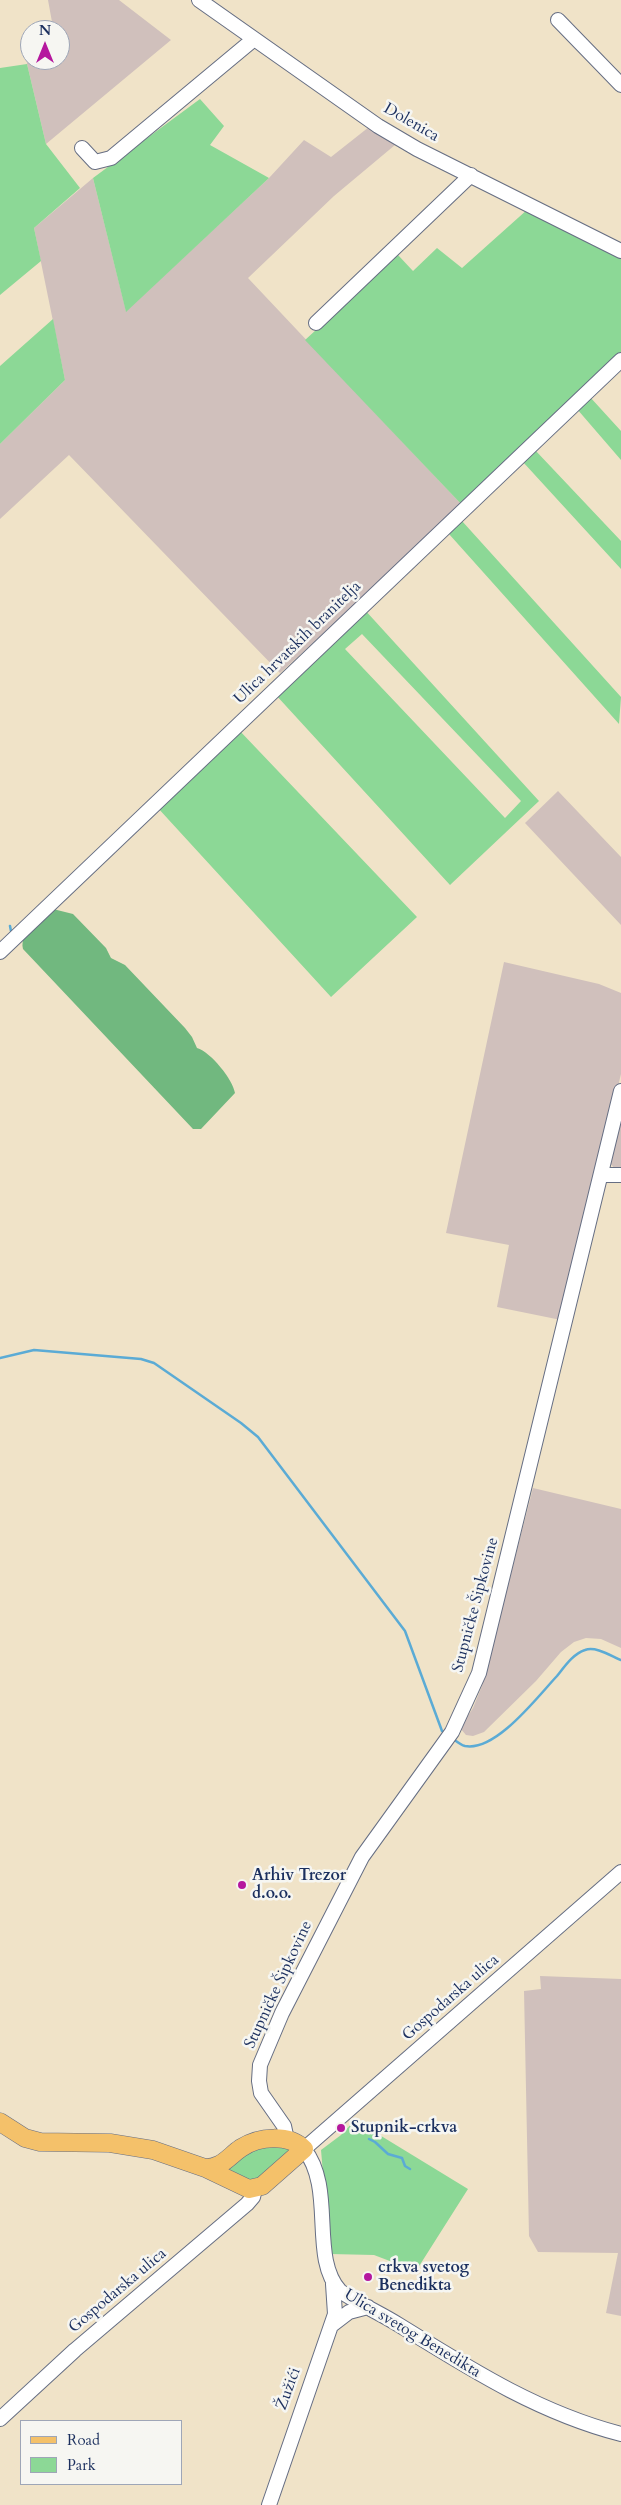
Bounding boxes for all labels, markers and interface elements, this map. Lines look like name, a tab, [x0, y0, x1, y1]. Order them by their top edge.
north arrow	[20, 20, 70, 70]
text: N	[39, 21, 51, 40]
street label: Dolenica	[380, 99, 442, 147]
street label: Ulica hrvatskih branitelja	[231, 577, 365, 709]
street label: Stupničke Šipkovine	[449, 1536, 503, 1674]
place label: Arhiv Trezor d.o.o.	[252, 1866, 346, 1904]
marker: Arhiv Trezor d.o.o.	[236, 1879, 248, 1891]
street label: Stupničke Šipkovine	[241, 1918, 317, 2052]
street label: Gospodarska ulica	[399, 1951, 503, 2045]
place label: Stupnik-crkva	[351, 2118, 457, 2138]
marker: Stupnik-crkva	[335, 2122, 347, 2134]
street label: Gospodarska ulica	[65, 2245, 171, 2337]
place label: crkva svetog Benedikta	[378, 2258, 469, 2296]
marker: crkva svetog Benedikta	[362, 2271, 374, 2283]
street label: Ulica svetog Benedikta	[340, 2286, 484, 2382]
street label: Žužići	[273, 2365, 305, 2413]
legend	[20, 2420, 182, 2485]
text: Road	[67, 2430, 100, 2450]
text: Park	[67, 2455, 96, 2475]

